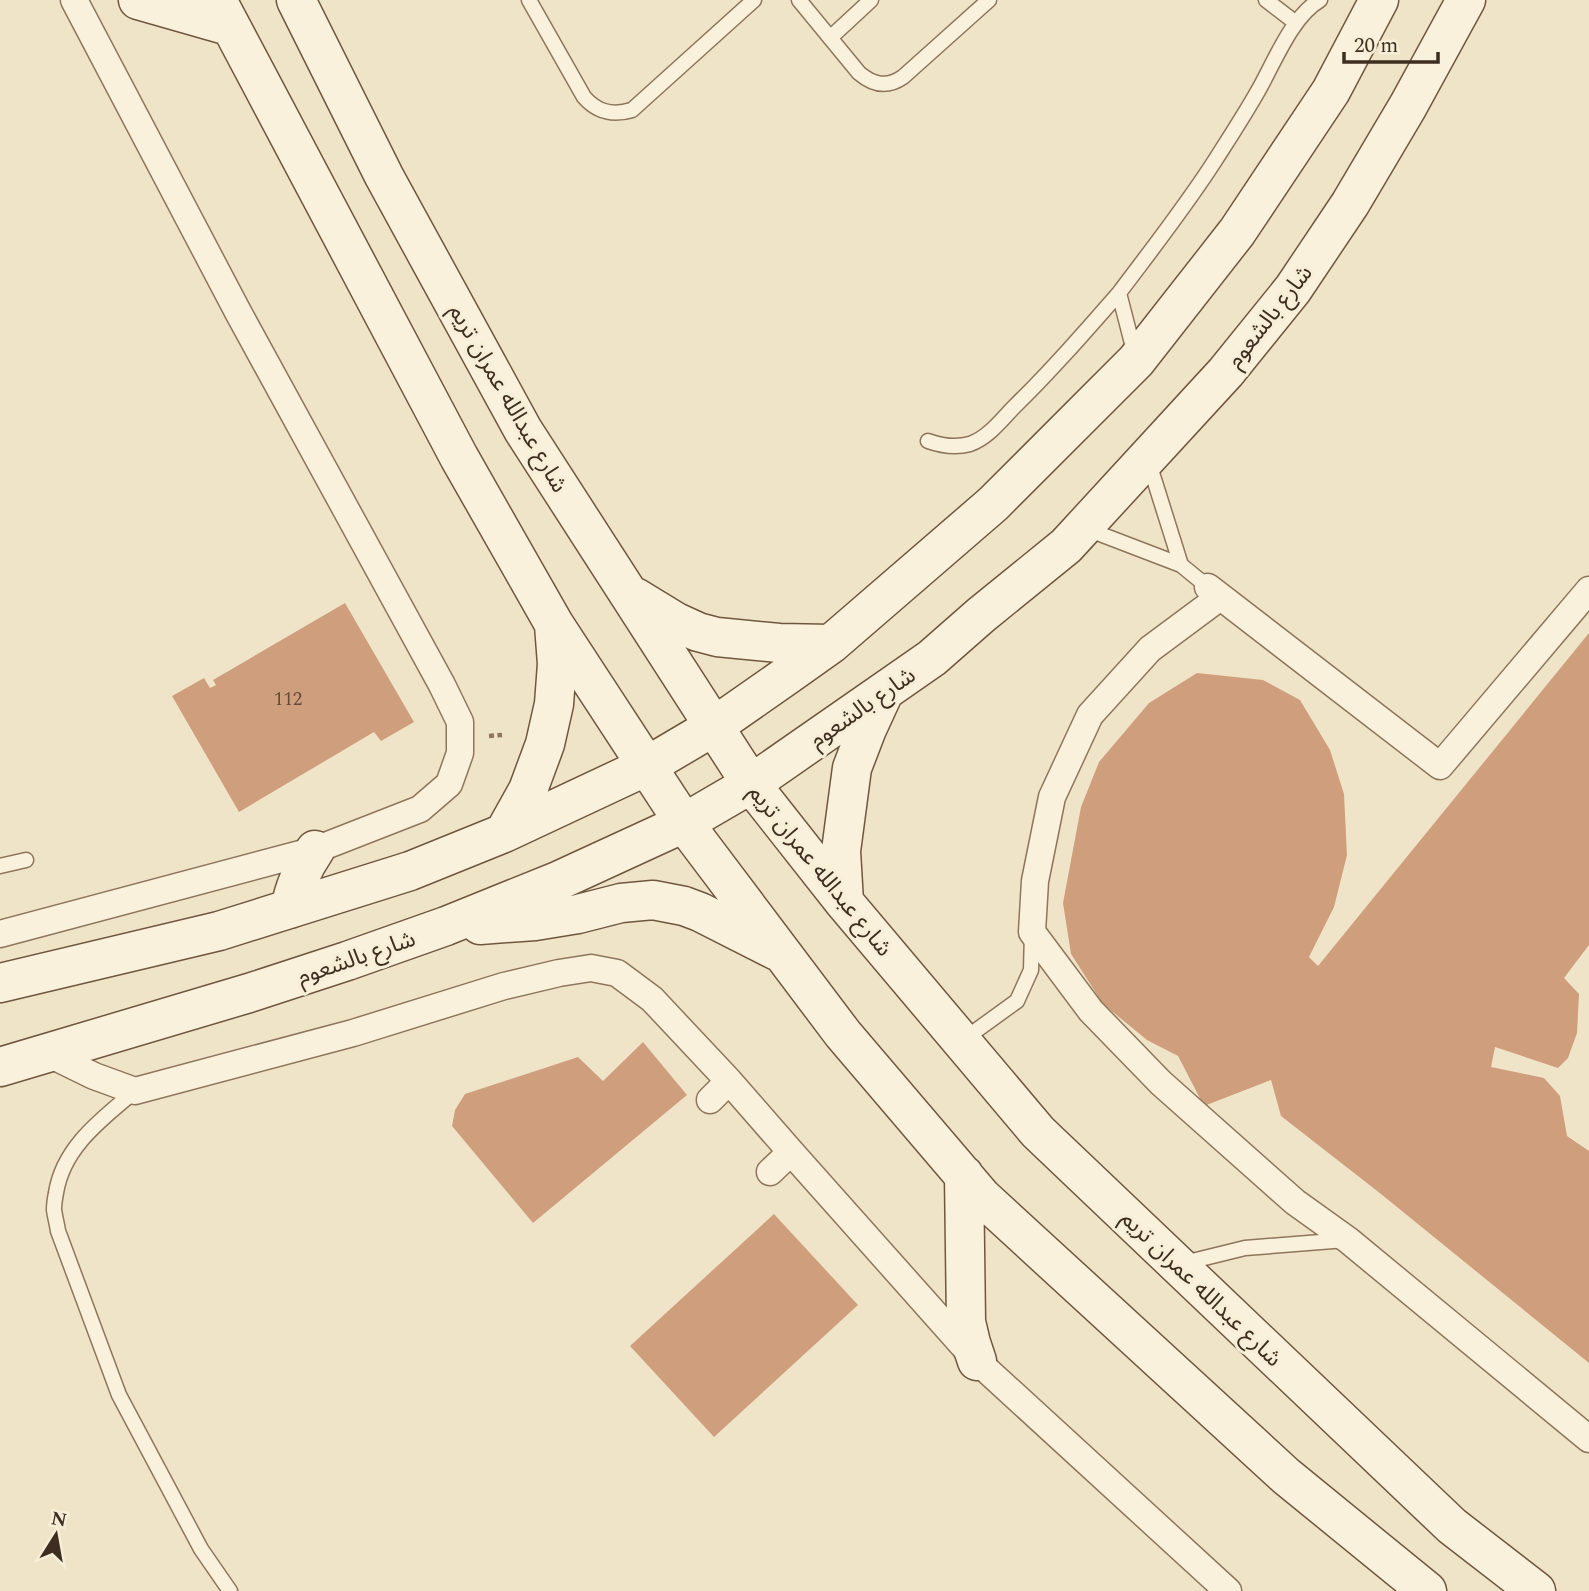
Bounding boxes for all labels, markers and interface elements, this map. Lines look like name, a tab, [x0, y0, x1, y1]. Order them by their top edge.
scale bar	[1344, 21, 1438, 65]
text: 20 m	[1354, 30, 1398, 62]
street label: شارع بالشعوم	[1219, 258, 1322, 376]
street label: شارع عبدالله عمران تريم	[439, 298, 576, 500]
street label: شارع بالشعوم	[802, 659, 923, 758]
house number: 112	[274, 685, 302, 714]
street label: شارع عبدالله عمران تريم	[739, 777, 900, 965]
street label: شارع بالشعوم	[293, 922, 420, 995]
street label: شارع عبدالله عمران تريم	[1112, 1202, 1290, 1376]
north arrow	[21, 1500, 91, 1570]
text: N	[49, 1504, 69, 1535]

